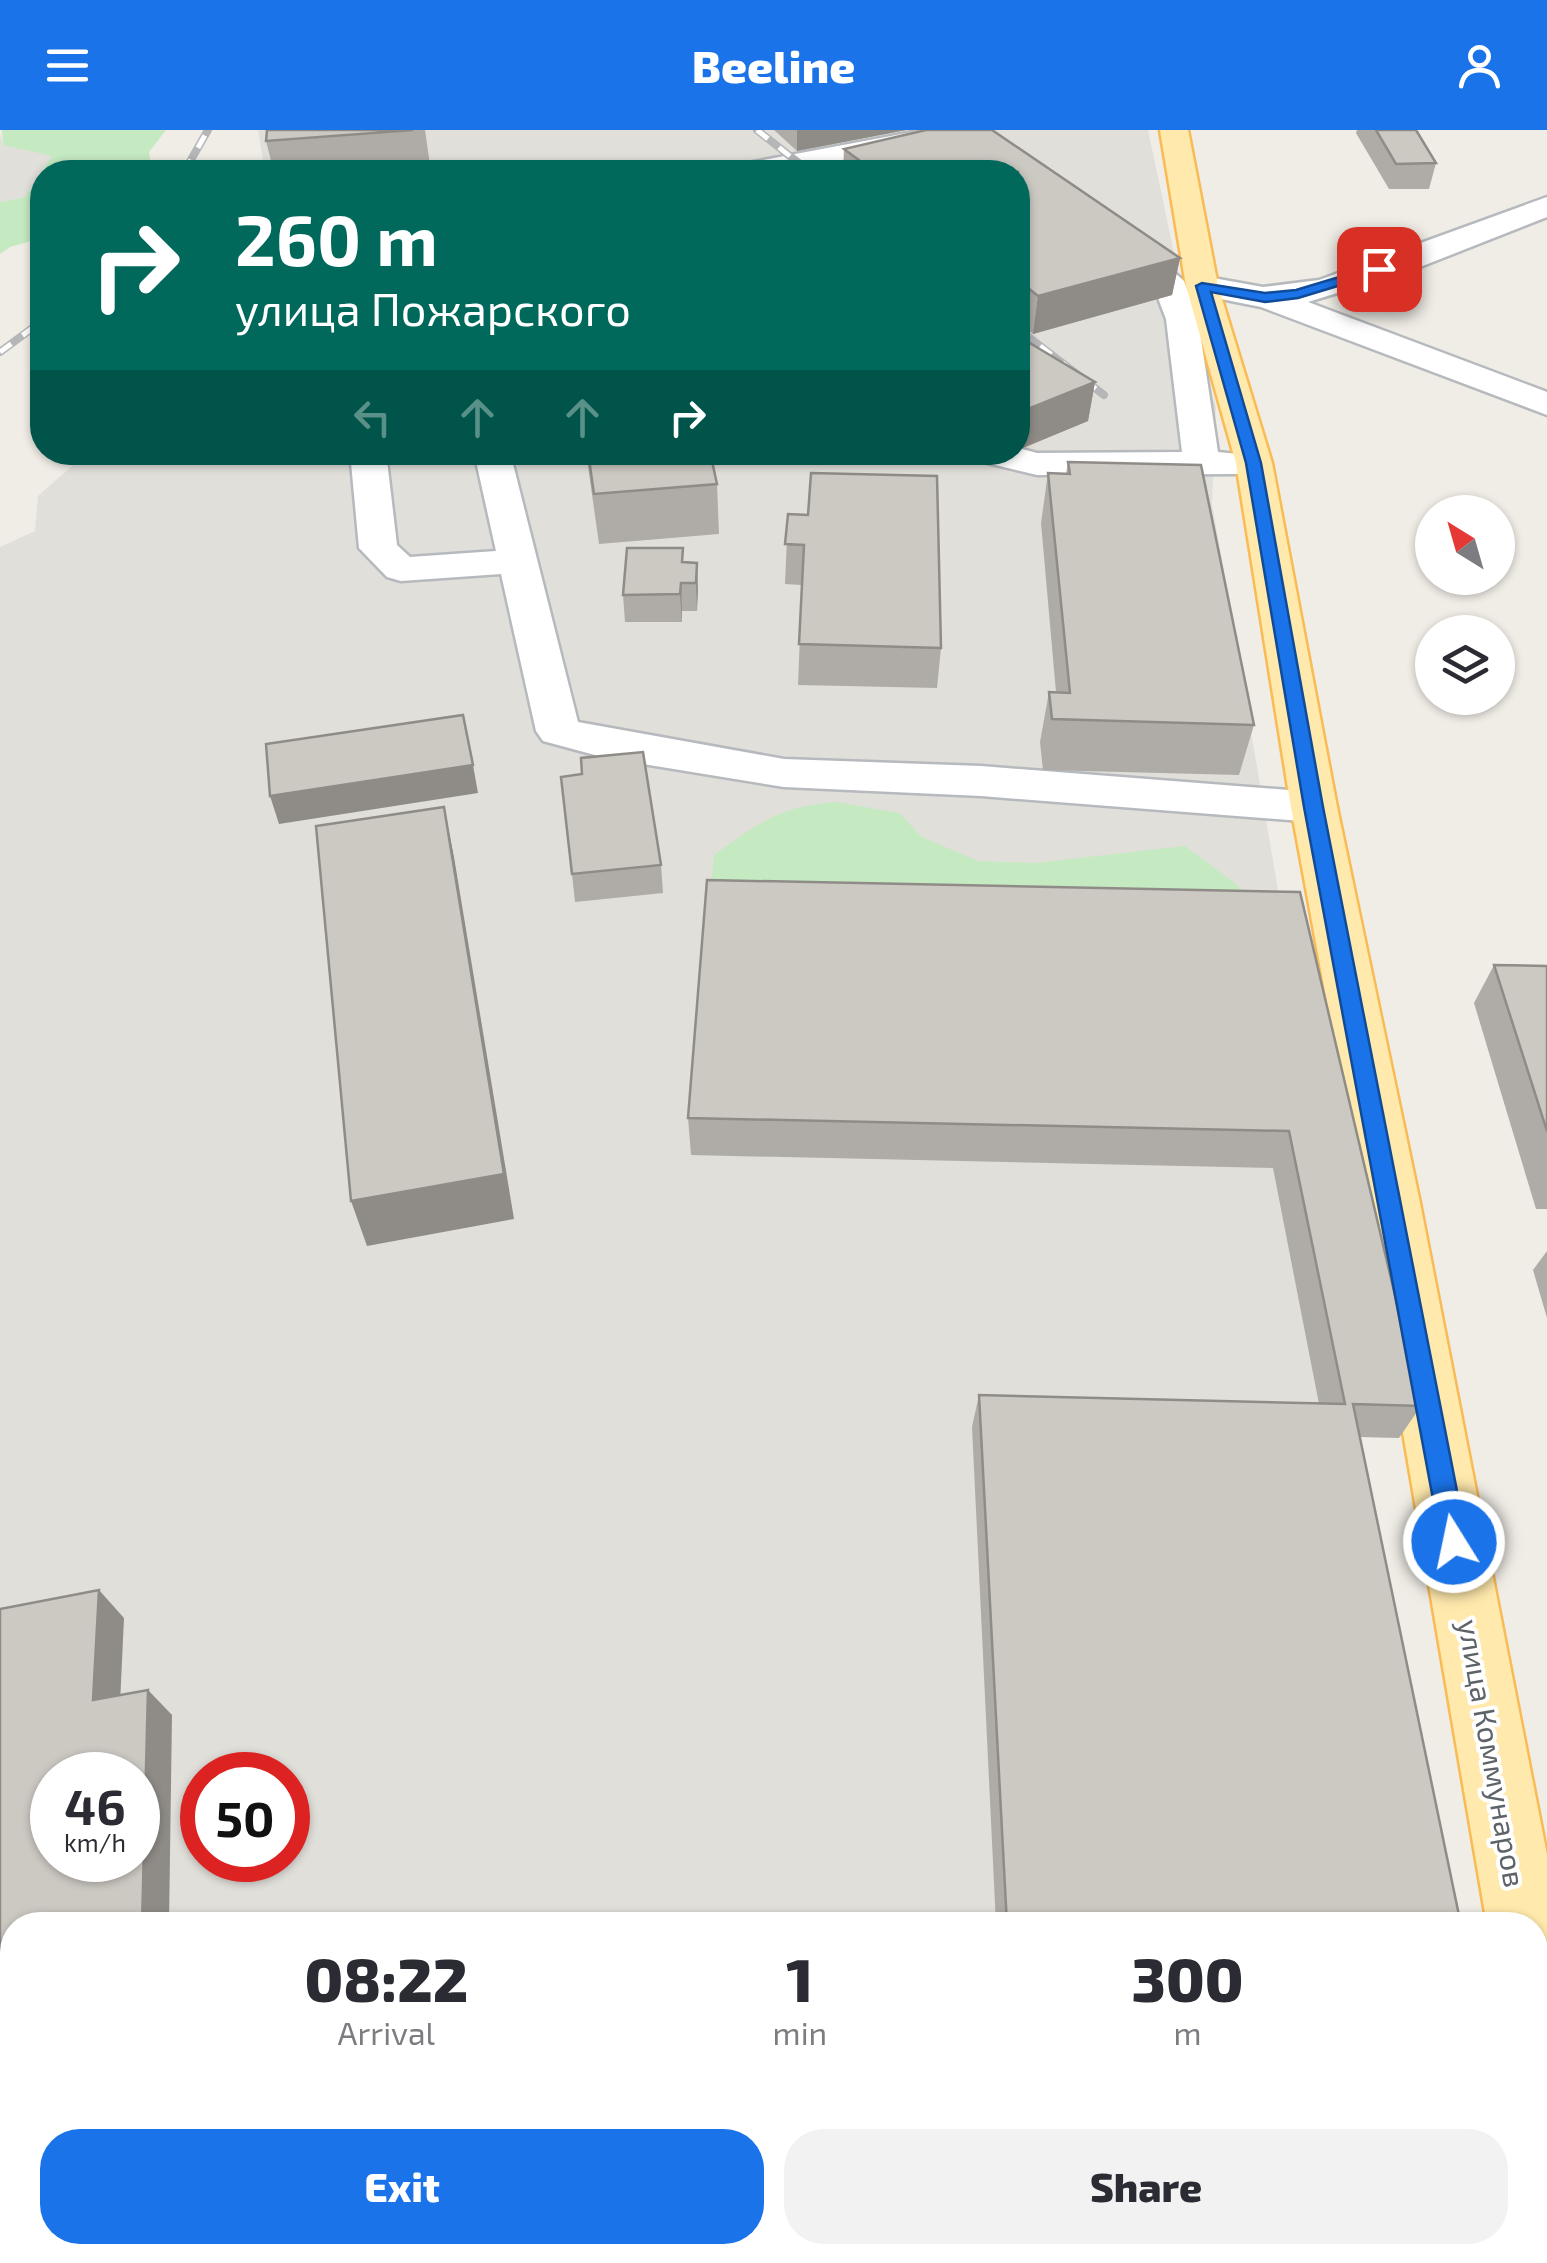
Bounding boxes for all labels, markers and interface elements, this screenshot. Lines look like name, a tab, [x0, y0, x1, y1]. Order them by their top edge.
icon: menu	[40, 38, 95, 93]
text: Beeline	[692, 38, 855, 92]
icon: person	[1452, 38, 1507, 93]
text: 260 m	[235, 196, 438, 280]
icon: right	[70, 200, 200, 330]
pin	[1337, 227, 1422, 312]
icon: arrive	[1352, 242, 1407, 297]
text: улица Пожарского	[235, 281, 631, 335]
icon: left	[345, 390, 400, 445]
icon: ahead	[450, 390, 505, 445]
icon: ahead	[555, 390, 610, 445]
icon: right	[660, 390, 715, 445]
north arrow	[1415, 495, 1515, 595]
map controls	[1415, 495, 1515, 715]
button: layers	[1415, 615, 1515, 715]
position arrow	[1402, 1490, 1506, 1594]
street label: улица Коммунаров	[1451, 1616, 1534, 1890]
speed limit sign: 50	[180, 1752, 310, 1882]
text: 46	[64, 1775, 126, 1835]
text: km/h	[64, 1827, 126, 1857]
text: 08:22	[304, 1942, 468, 2014]
text: 1	[786, 1942, 813, 2014]
text: 300	[1132, 1942, 1244, 2014]
text: Arrival	[338, 2013, 435, 2051]
text: min	[773, 2013, 827, 2051]
text: m	[1174, 2013, 1202, 2051]
button: Exit	[40, 2129, 764, 2244]
button: Share	[784, 2129, 1508, 2244]

